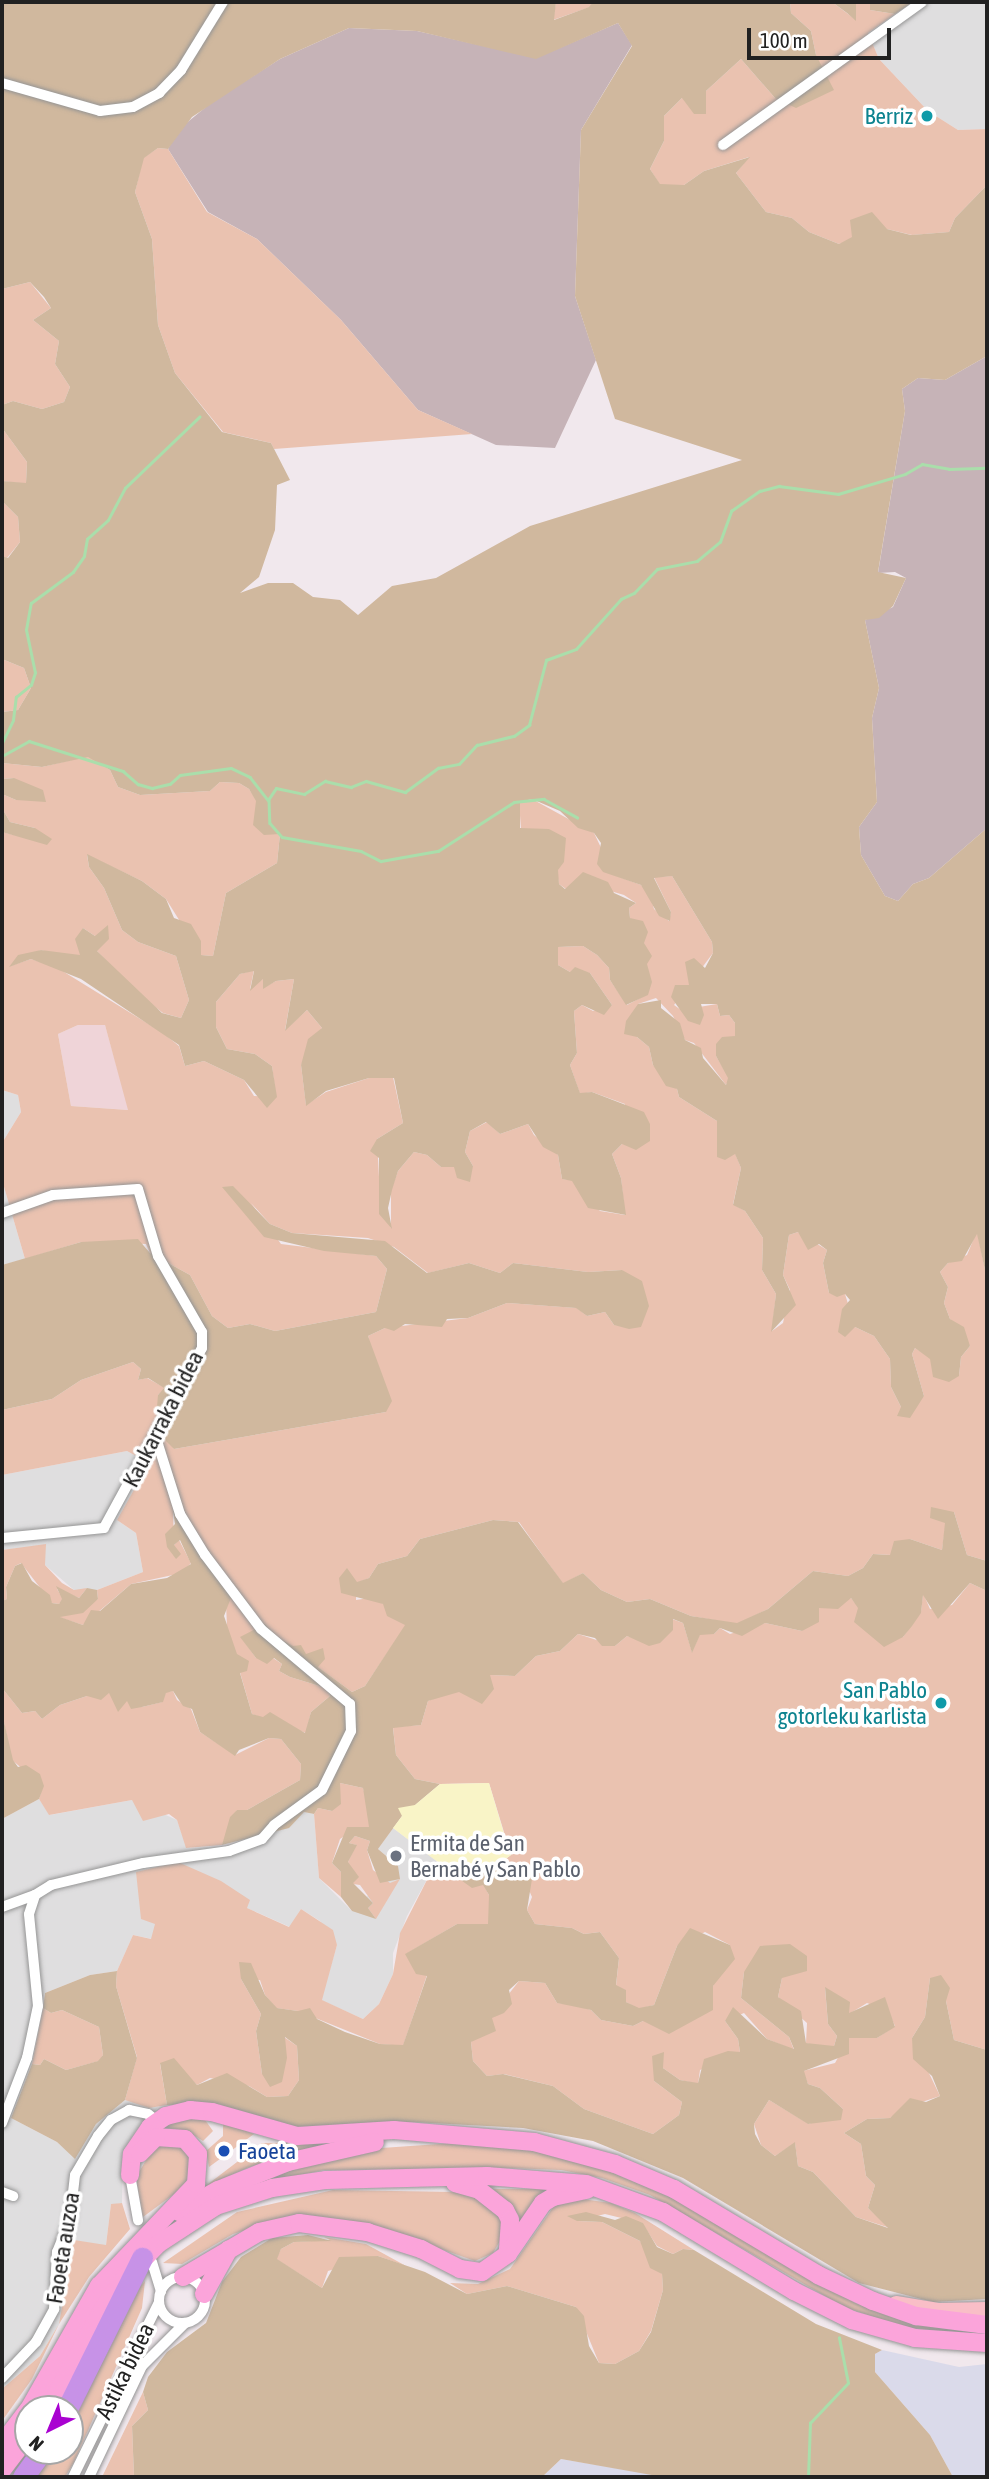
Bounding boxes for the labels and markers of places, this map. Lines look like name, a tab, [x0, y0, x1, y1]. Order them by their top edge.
place label: Berriz	[865, 102, 913, 130]
marker: Berriz	[919, 108, 935, 124]
place label: San Pablo gotorleku karlista	[778, 1676, 927, 1730]
marker: San Pablo gotorleku karlista	[933, 1695, 949, 1711]
place label: Ermita de San Bernabé y San Pablo	[410, 1829, 581, 1883]
marker: Ermita de San Bernabé y San Pablo	[388, 1848, 404, 1864]
place label: Faoeta	[238, 2137, 296, 2165]
marker: Faoeta	[216, 2143, 232, 2159]

